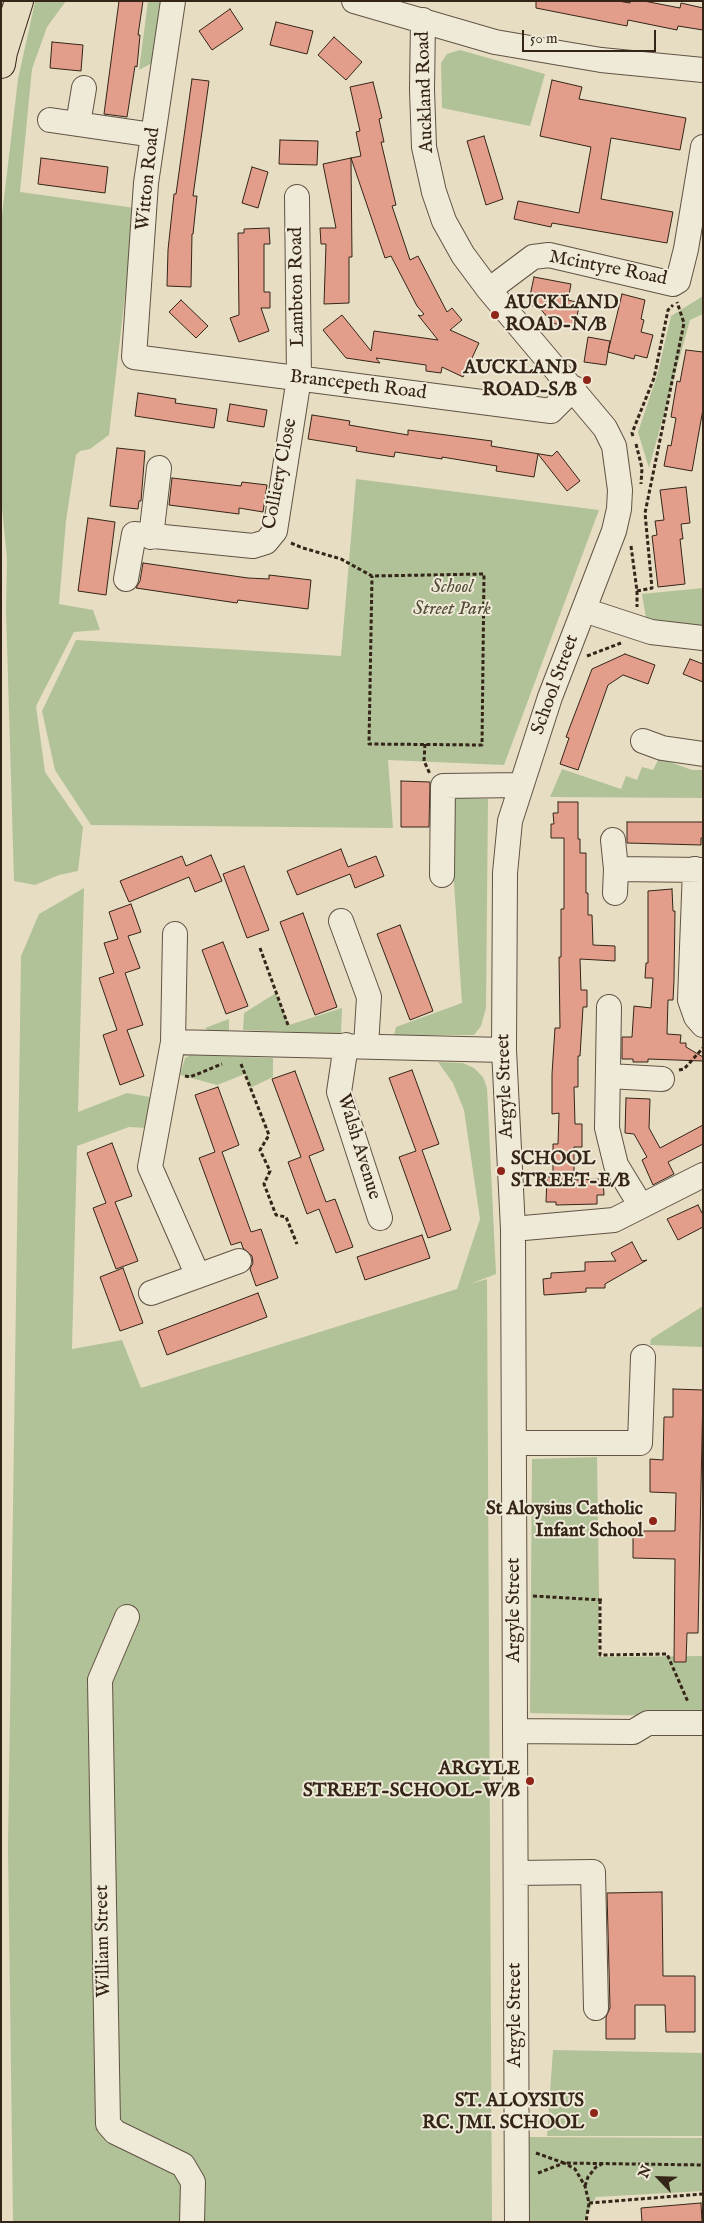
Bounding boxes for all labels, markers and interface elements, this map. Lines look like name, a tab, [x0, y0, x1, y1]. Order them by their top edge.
scale bar	[524, 20, 658, 52]
text: 50 m	[530, 29, 558, 48]
street label: Auckland Road	[412, 31, 440, 153]
street label: Witton Road	[132, 126, 166, 232]
street label: Lambton Road	[286, 227, 310, 347]
street label: Mcintyre Road	[547, 246, 669, 292]
place label: AUCKLAND ROAD-N/B	[505, 293, 618, 337]
marker: AUCKLAND ROAD-N/B	[489, 309, 501, 321]
place label: AUCKLAND ROAD-S/B	[464, 358, 577, 402]
street label: Brancepeth Road	[288, 366, 428, 406]
marker: AUCKLAND ROAD-S/B	[581, 374, 593, 386]
street label: Colliery Close	[259, 417, 303, 531]
park label: School Street Park	[413, 577, 491, 621]
street label: School Street	[527, 632, 585, 738]
street label: Argyle Street	[493, 1033, 519, 1139]
street label: Walsh Avenue	[331, 1091, 385, 1203]
place label: SCHOOL STREET-E/B	[511, 1149, 630, 1193]
marker: SCHOOL STREET-E/B	[495, 1165, 507, 1177]
place label: St Aloysius Catholic Infant School	[486, 1499, 643, 1543]
marker: St Aloysius Catholic Infant School	[647, 1515, 659, 1527]
street label: Argyle Street	[504, 1557, 526, 1663]
place label: ARGYLE STREET-SCHOOL-W/B	[303, 1759, 520, 1803]
marker: ARGYLE STREET-SCHOOL-W/B	[524, 1775, 536, 1787]
street label: William Street	[92, 1884, 116, 1998]
street label: Argyle Street	[505, 1962, 527, 2068]
place label: ST. ALOYSIUS RC. JMI. SCHOOL	[422, 2091, 584, 2135]
marker: ST. ALOYSIUS RC. JMI. SCHOOL	[588, 2107, 600, 2119]
north arrow	[634, 2153, 684, 2203]
text: N	[635, 2163, 656, 2181]

